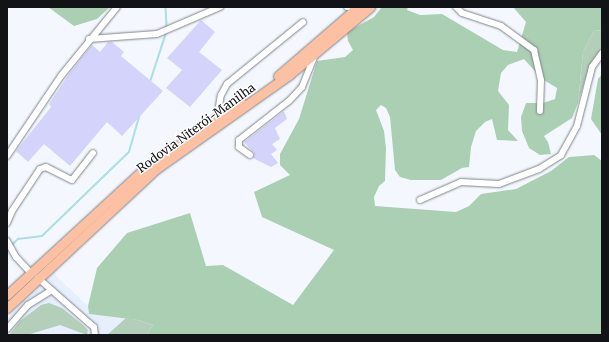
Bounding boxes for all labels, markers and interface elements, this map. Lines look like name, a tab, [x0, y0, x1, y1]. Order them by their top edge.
street label: Rodovia Niterói-Manilha	[134, 80, 258, 176]

